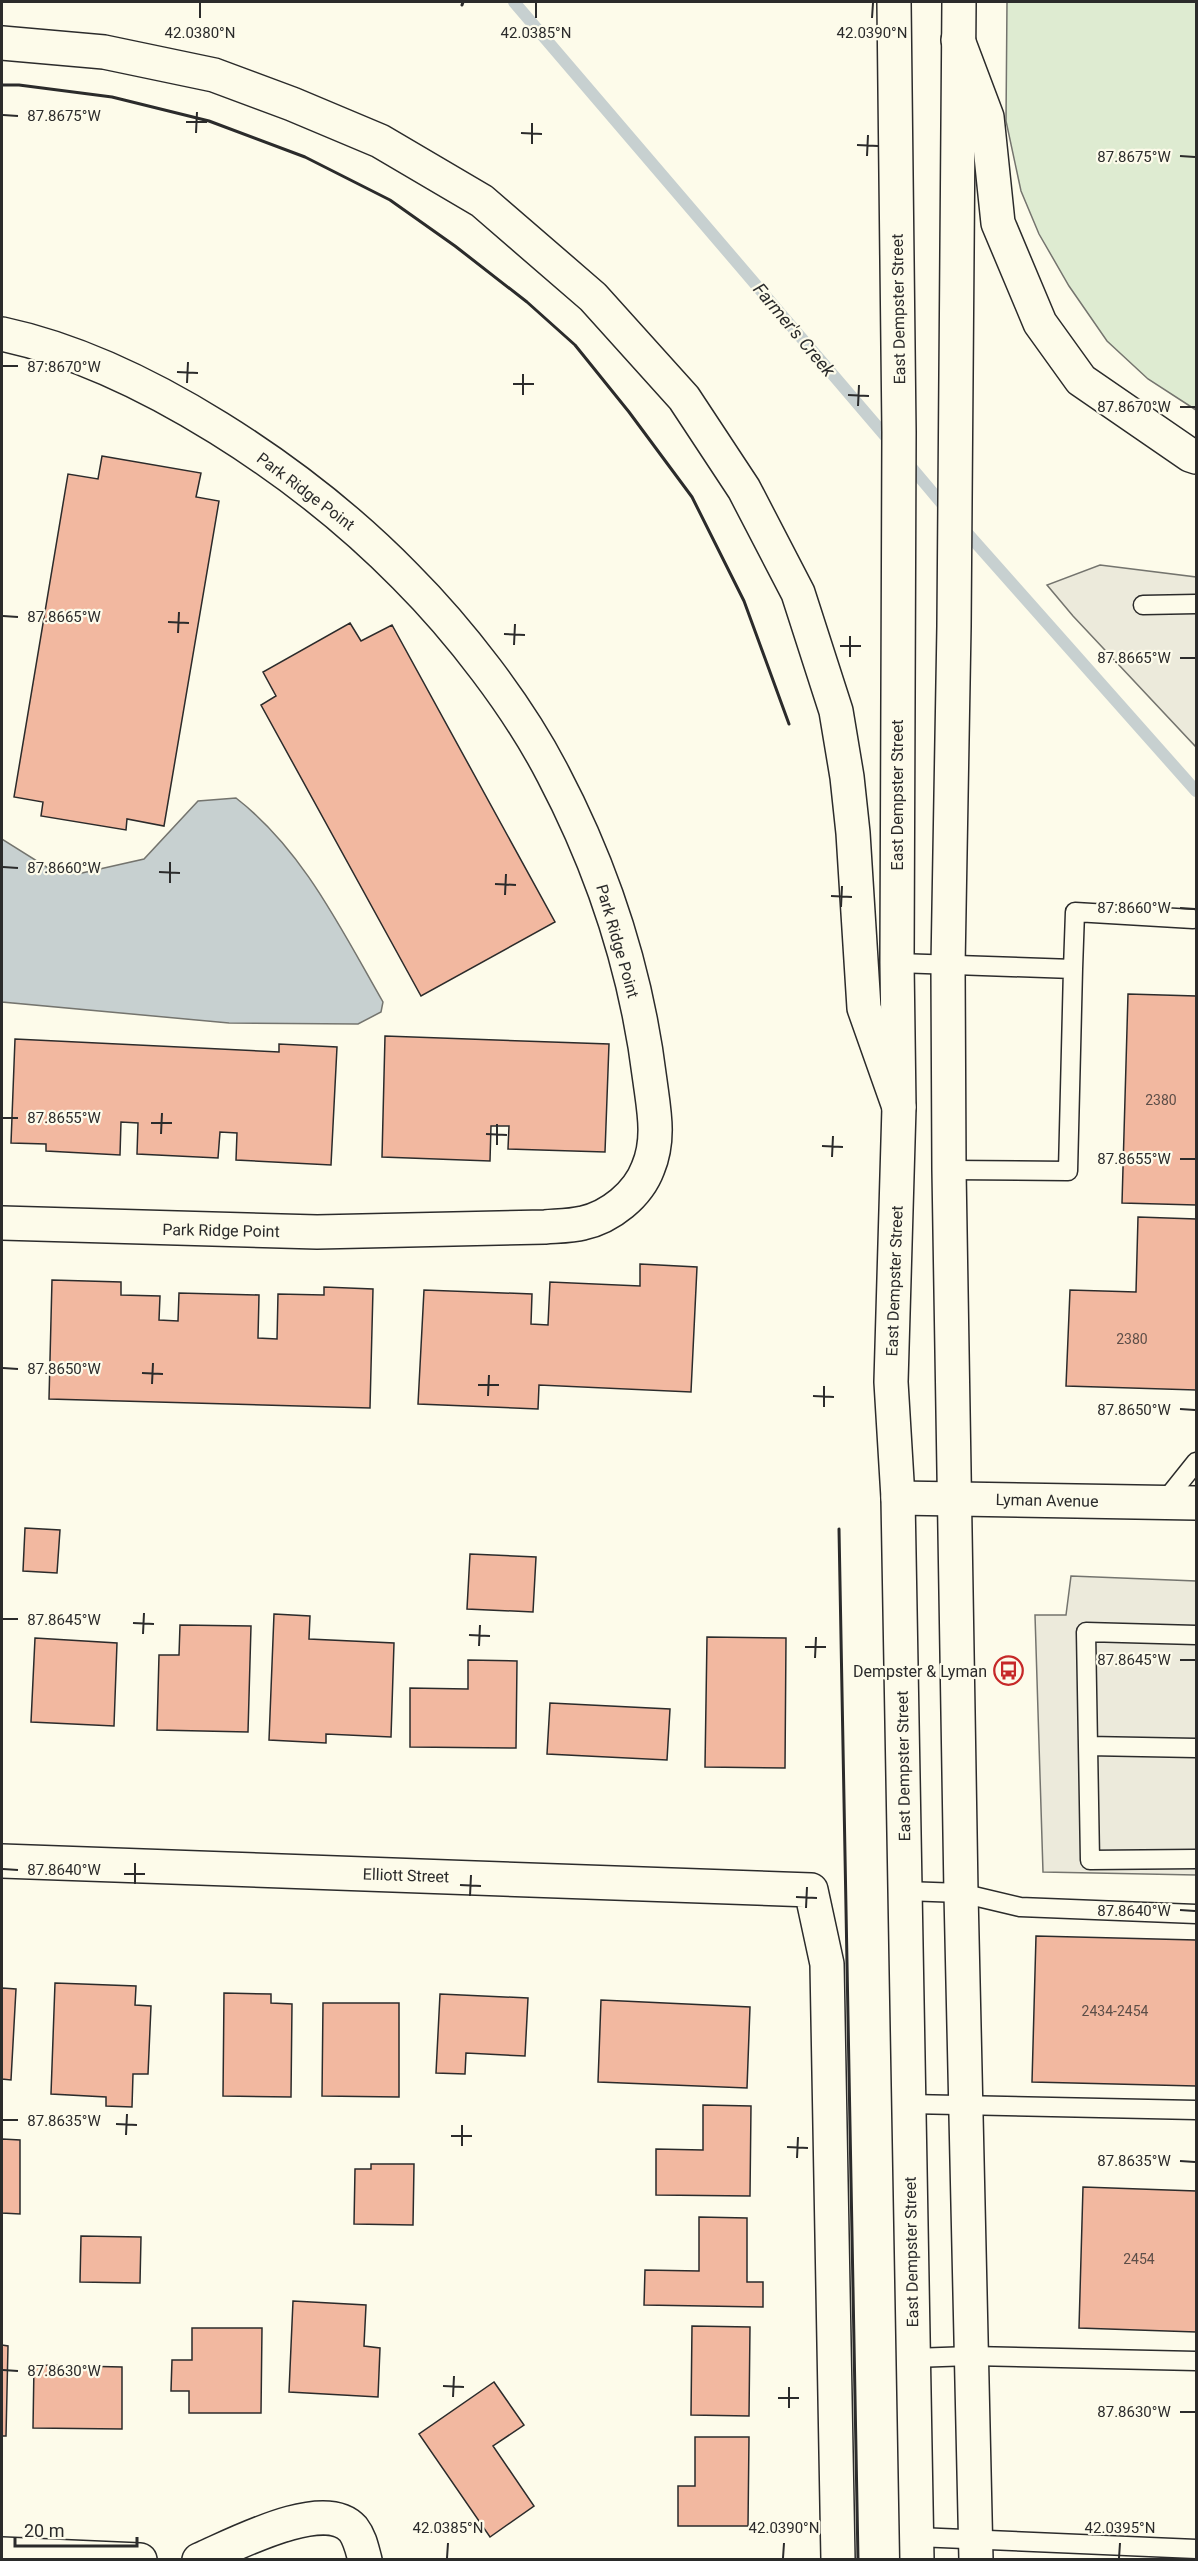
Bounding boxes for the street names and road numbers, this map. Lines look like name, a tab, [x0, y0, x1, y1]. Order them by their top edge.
street label: East Dempster Street	[888, 233, 909, 385]
street label: Park Ridge Point	[253, 448, 358, 534]
street label: East Dempster Street	[888, 720, 907, 870]
street label: Park Ridge Point	[592, 882, 643, 1000]
street label: East Dempster Street	[882, 1205, 907, 1357]
street label: Park Ridge Point	[162, 1220, 280, 1241]
street label: Lyman Avenue	[995, 1490, 1099, 1511]
street label: East Dempster Street	[893, 1690, 914, 1842]
street label: Elliott Street	[362, 1864, 450, 1887]
street label: East Dempster Street	[901, 2176, 922, 2328]

